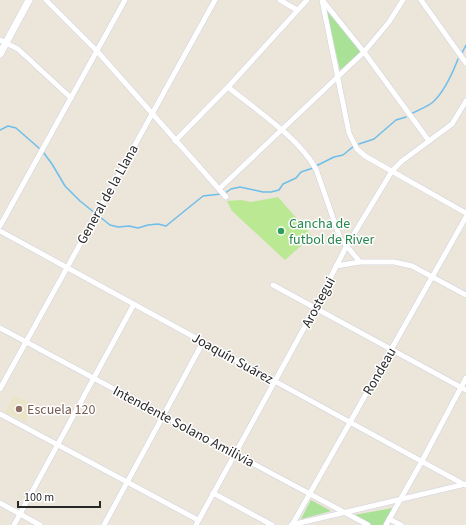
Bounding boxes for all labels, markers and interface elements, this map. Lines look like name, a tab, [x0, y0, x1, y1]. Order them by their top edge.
street label: General de la Llana	[72, 141, 144, 248]
place label: Cancha de futbol de River	[289, 214, 374, 250]
marker: Cancha de futbol de River	[276, 226, 286, 236]
street label: Arostegui	[297, 274, 341, 331]
street label: Joaquín Suárez	[188, 328, 277, 390]
street label: Rondeau	[358, 344, 402, 399]
street label: Intendente Solano Amilivia	[109, 381, 258, 473]
place label: Escuela 120	[27, 400, 96, 420]
marker: Escuela 120	[14, 404, 24, 414]
scale bar	[18, 483, 100, 509]
text: 100 m	[24, 489, 54, 506]

